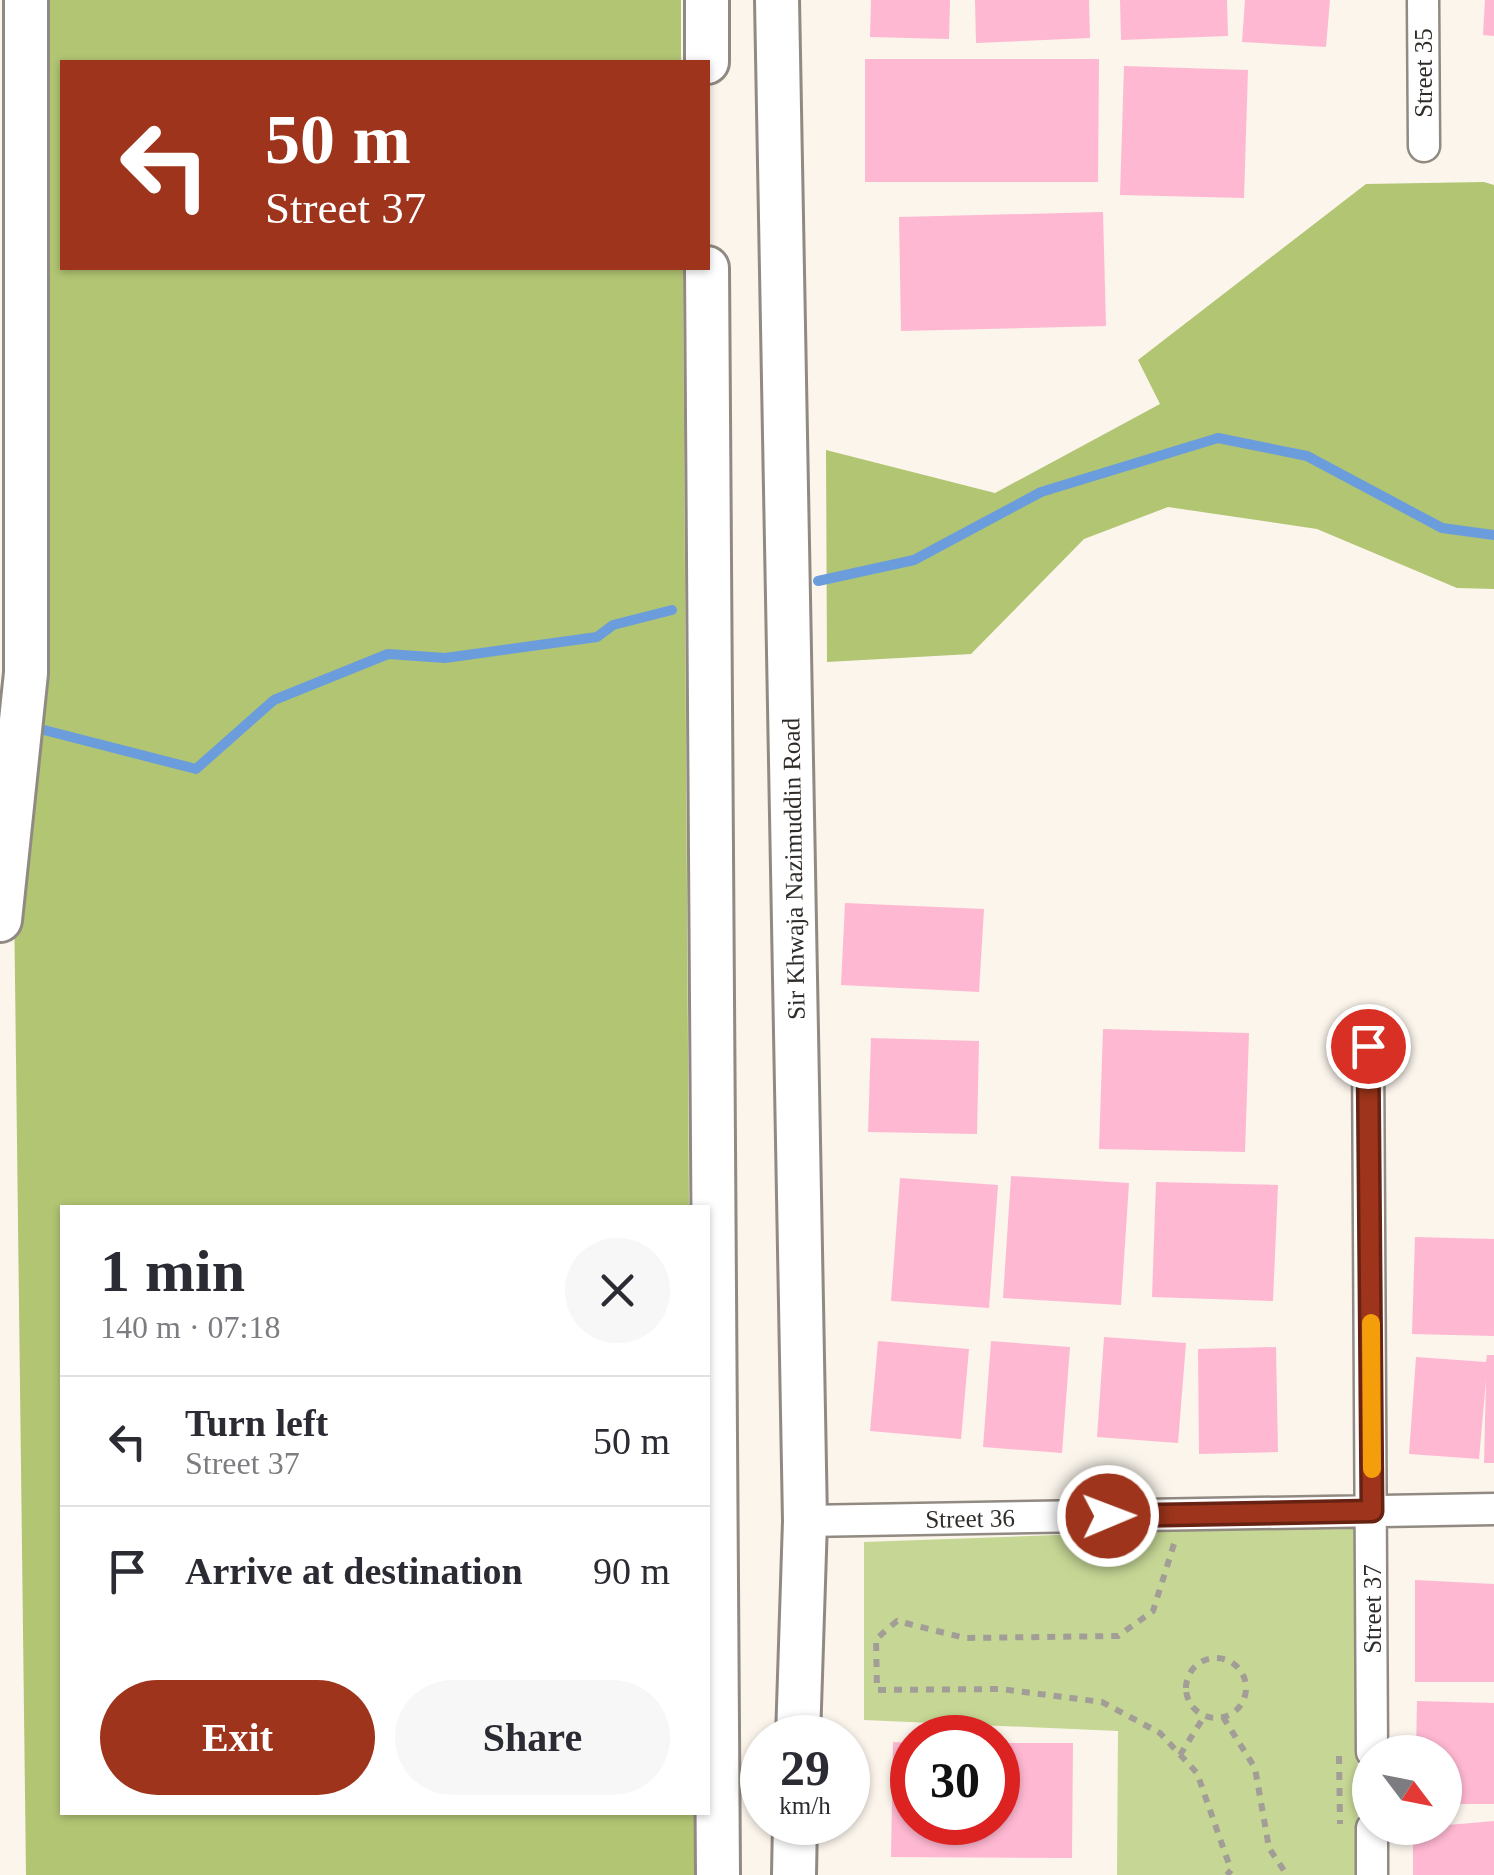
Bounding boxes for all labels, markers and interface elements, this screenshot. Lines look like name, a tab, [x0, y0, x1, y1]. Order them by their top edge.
street label: Street 35	[1410, 28, 1437, 118]
icon: left	[100, 100, 230, 230]
text: 50 m	[265, 101, 411, 178]
text: Street 37	[265, 183, 426, 233]
street label: Sir Khwaja Nazimuddin Road	[777, 717, 810, 1020]
pin	[1326, 1004, 1411, 1089]
icon: arrive	[1341, 1019, 1396, 1074]
text: 1 min	[100, 1238, 245, 1304]
button: close	[565, 1238, 670, 1343]
text: 140 m · 07:18	[100, 1309, 280, 1345]
text: Turn left	[185, 1402, 328, 1444]
icon: left	[100, 1414, 155, 1469]
text: 50 m	[593, 1420, 670, 1462]
text: Street 37	[185, 1445, 300, 1481]
position arrow	[1056, 1464, 1160, 1568]
street label: Street 36	[925, 1504, 1015, 1533]
icon: arrive	[100, 1544, 155, 1599]
text: Arrive at destination	[185, 1550, 523, 1592]
text: 90 m	[593, 1550, 670, 1592]
street label: Street 37	[1359, 1564, 1386, 1654]
button: Exit	[100, 1680, 375, 1795]
button: Share	[395, 1680, 670, 1795]
speed limit sign: 30	[890, 1715, 1020, 1845]
north arrow	[1352, 1735, 1462, 1845]
map controls	[1352, 1735, 1462, 1845]
text: 29	[780, 1740, 830, 1796]
text: km/h	[779, 1792, 831, 1819]

